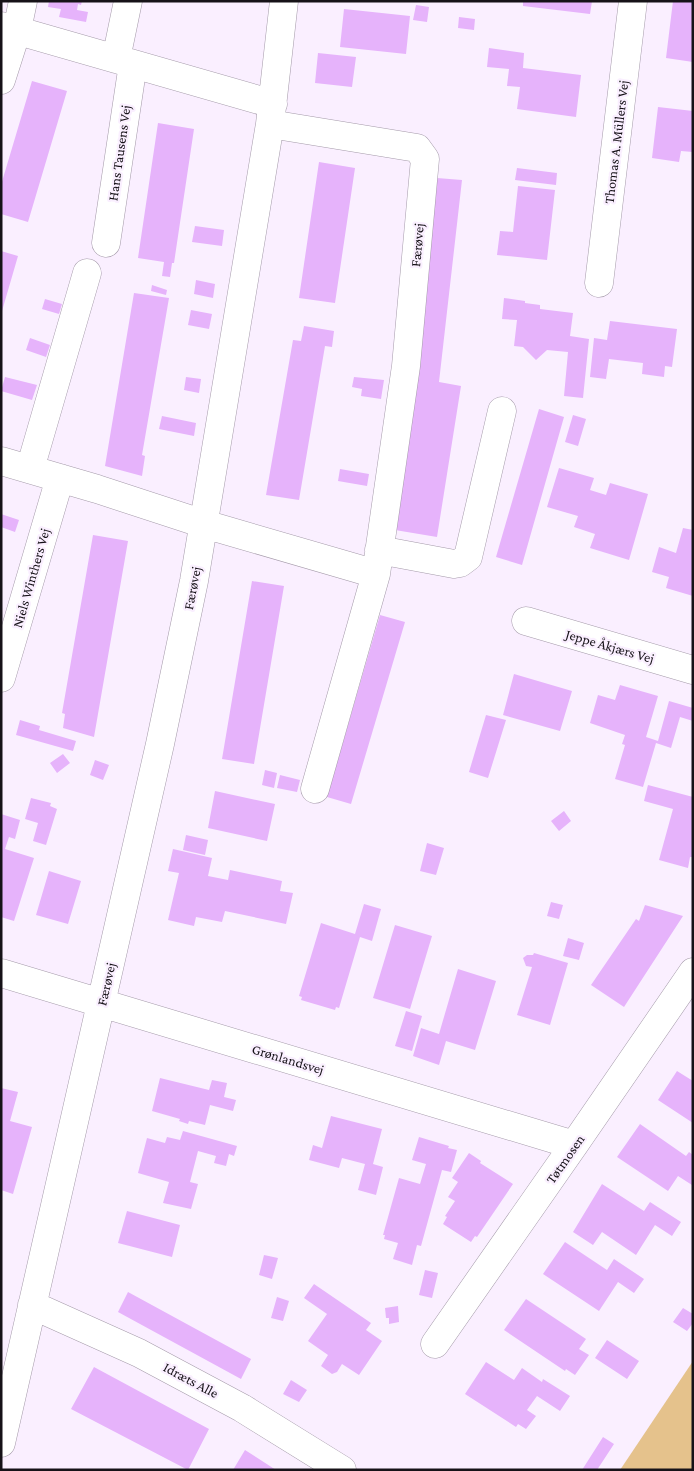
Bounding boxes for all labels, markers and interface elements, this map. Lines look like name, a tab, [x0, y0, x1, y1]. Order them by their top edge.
street label: Thomas A. Müllers Vej	[600, 79, 633, 205]
street label: Hans Tausens Vej	[104, 104, 135, 202]
street label: Færøvej	[407, 223, 428, 268]
street label: Niels Winthers Vej	[9, 526, 54, 630]
street label: Færøvej	[180, 565, 205, 611]
street label: Jeppe Åkjærs Vej	[562, 625, 656, 667]
street label: Færøvej	[93, 961, 120, 1007]
street label: Grønlandsvej	[250, 1040, 326, 1078]
street label: Tøtmosen	[542, 1131, 588, 1187]
street label: Idræts Alle	[161, 1359, 221, 1401]

